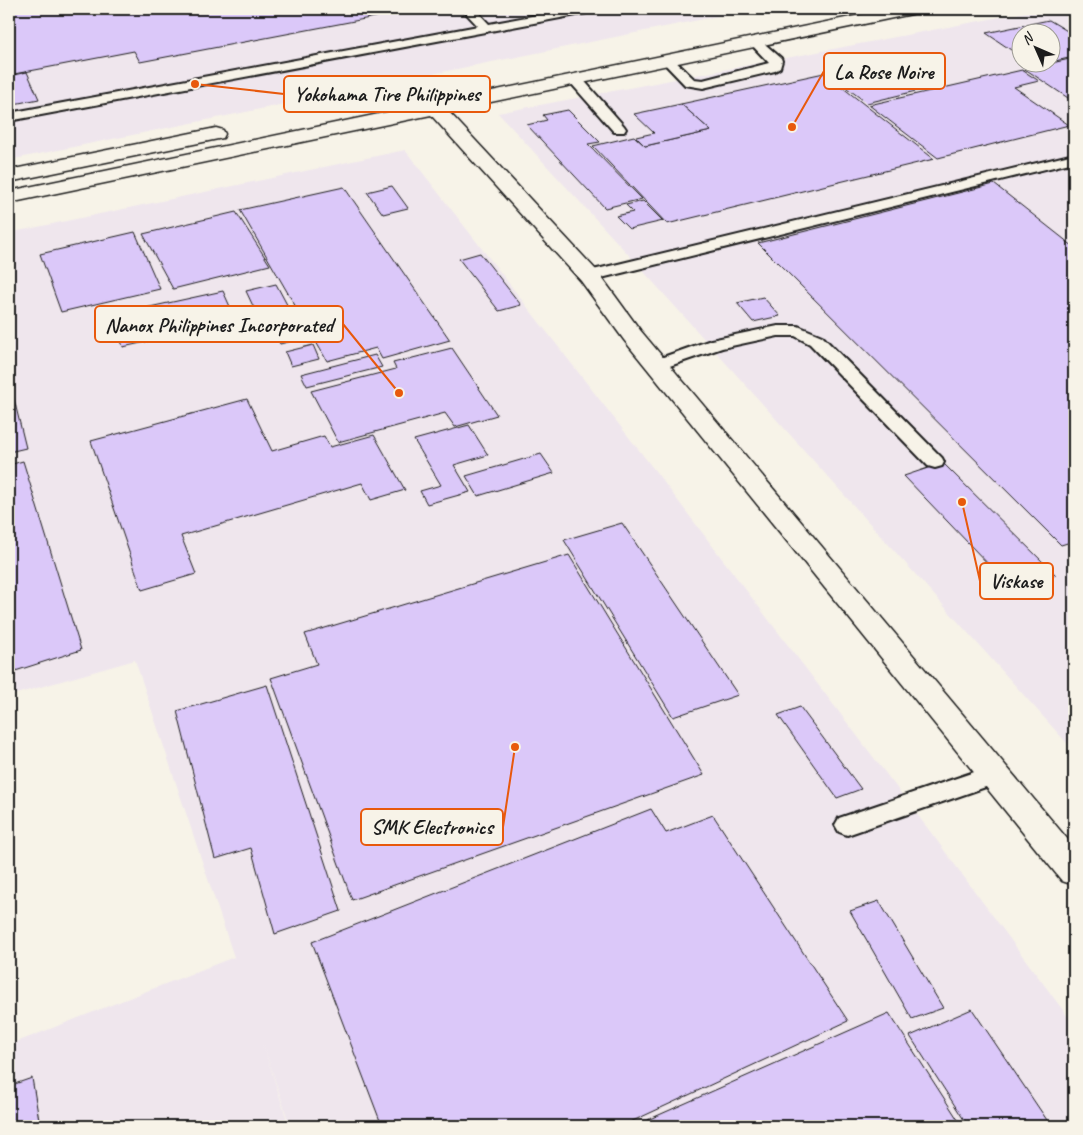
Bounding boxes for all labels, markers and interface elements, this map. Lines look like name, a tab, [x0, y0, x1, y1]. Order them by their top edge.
north arrow	[1010, 22, 1060, 72]
text: N	[1018, 28, 1038, 48]
callout: La Rose Noire	[824, 53, 945, 89]
text: La Rose Noire	[834, 59, 936, 85]
callout: Yokohama Tire Philippines	[284, 76, 490, 112]
text: Yokohama Tire Philippines	[294, 81, 483, 107]
callout: Nanox Philippines Incorporated	[95, 306, 343, 342]
text: Nanox Philippines Incorporated	[105, 312, 337, 338]
callout: Viskase	[980, 563, 1053, 599]
text: Viskase	[990, 568, 1044, 594]
callout: SMK Electronics	[361, 809, 503, 845]
text: SMK Electronics	[371, 814, 496, 840]

